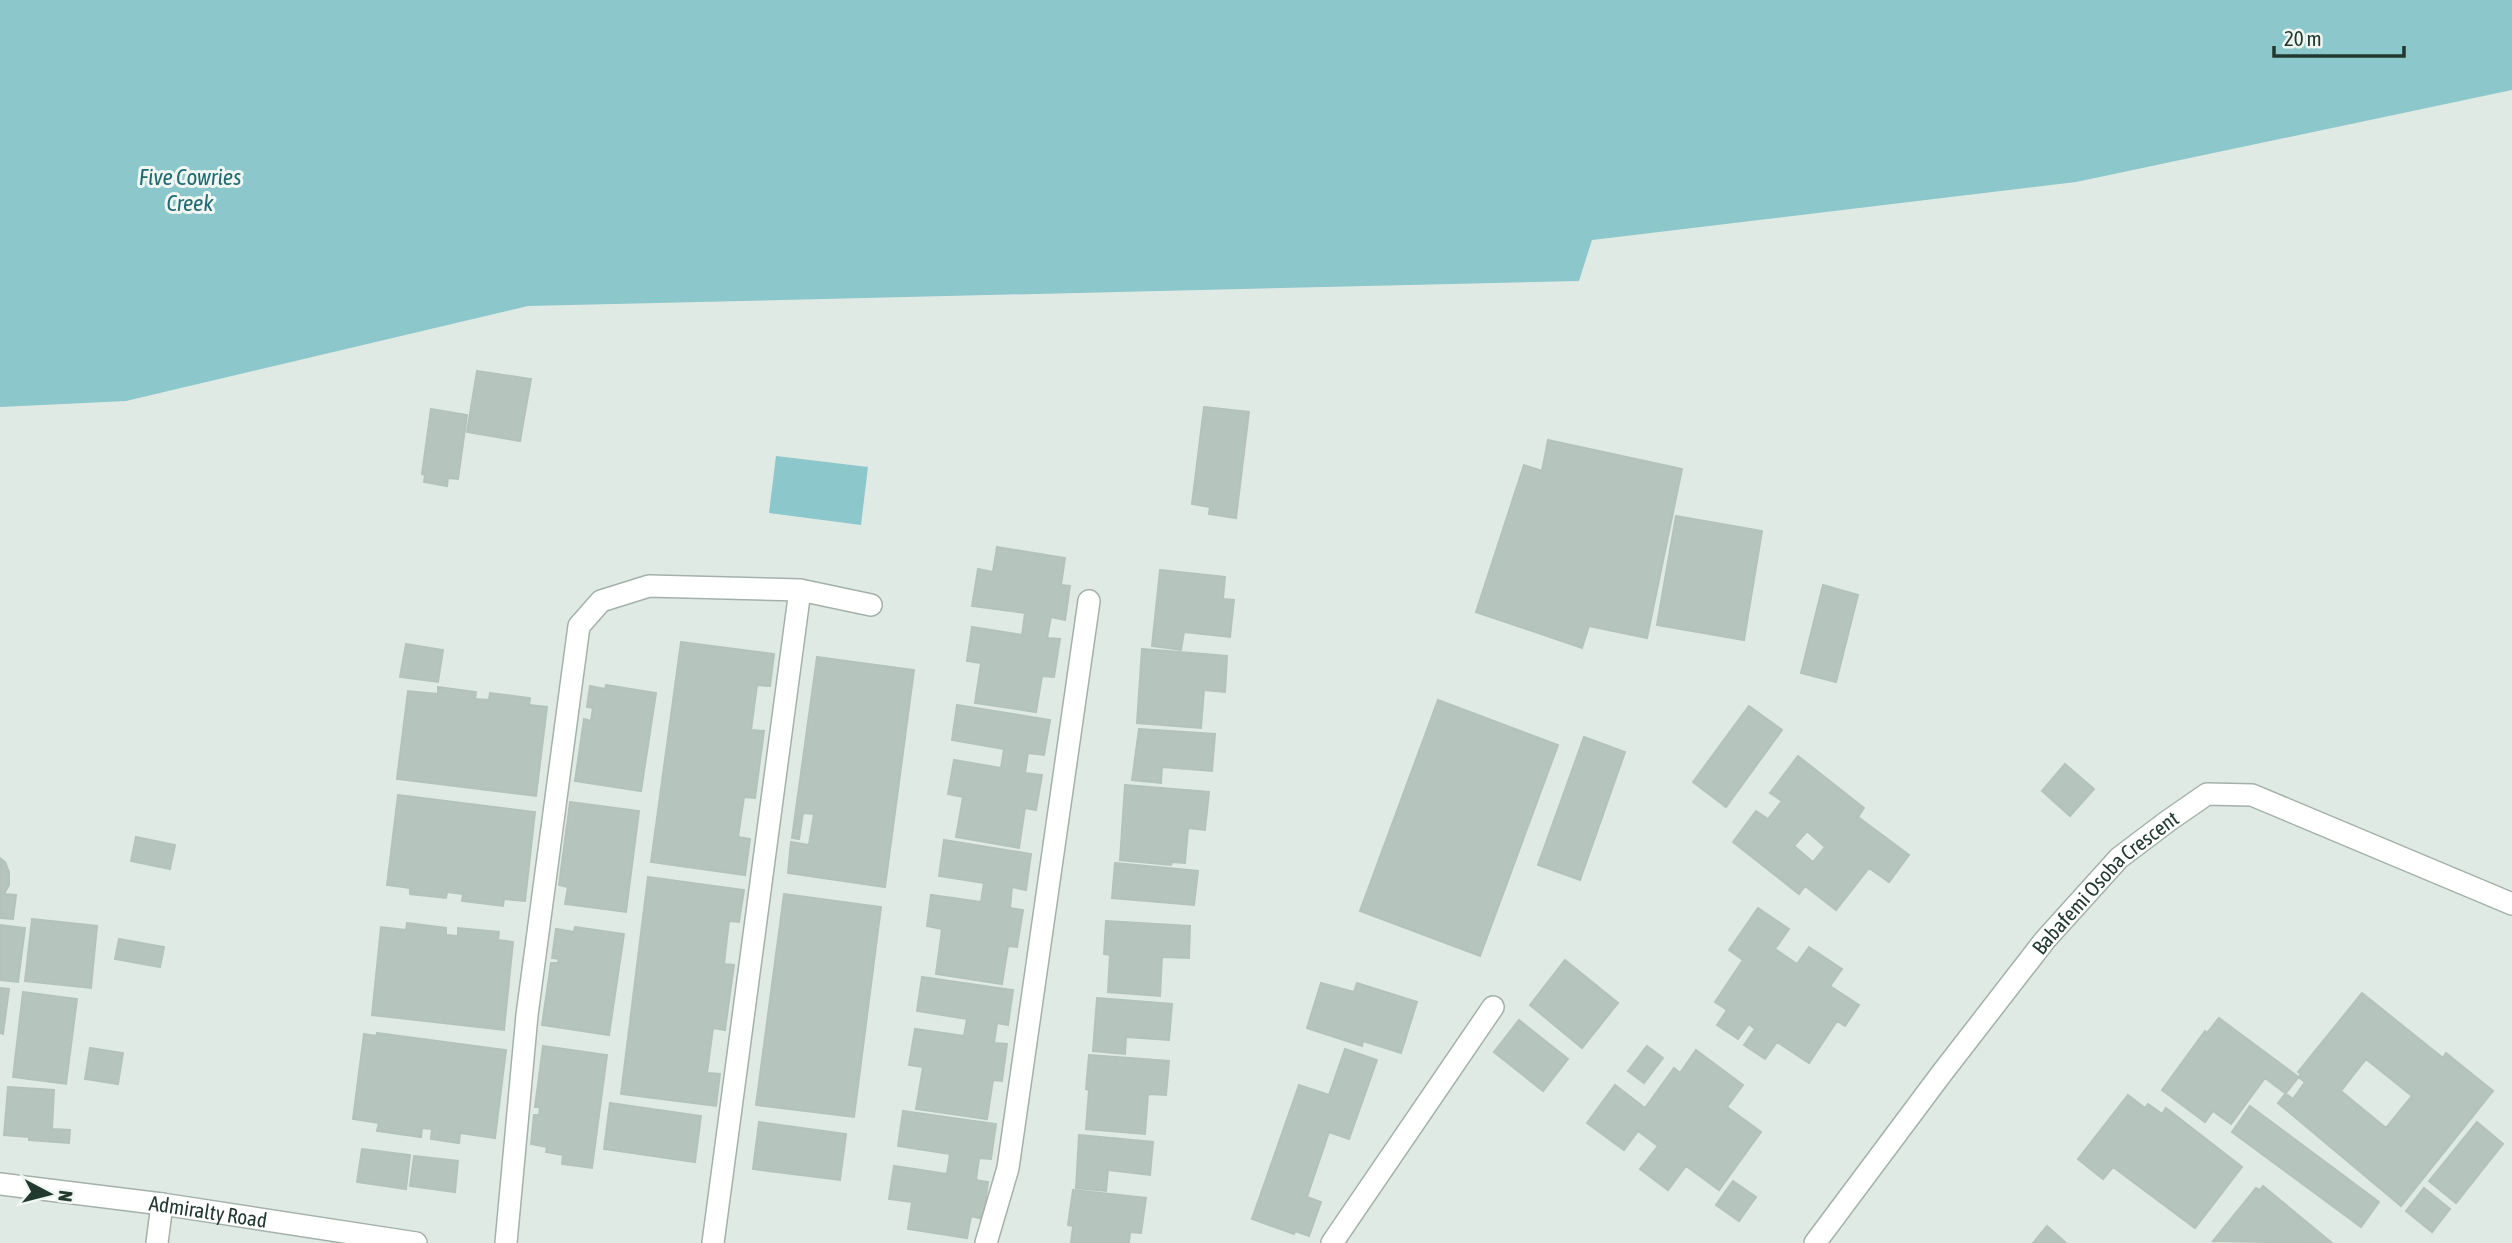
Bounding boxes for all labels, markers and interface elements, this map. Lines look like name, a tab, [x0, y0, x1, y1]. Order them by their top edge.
scale bar	[2274, 14, 2404, 58]
text: 20 m	[2284, 26, 2322, 50]
water label: Five Cowries Creek	[139, 164, 241, 216]
street label: Babafemi Osoba Crescent	[2027, 806, 2183, 959]
north arrow	[14, 1159, 84, 1229]
text: N	[54, 1189, 77, 1203]
street label: Admiralty Road	[148, 1191, 269, 1232]

